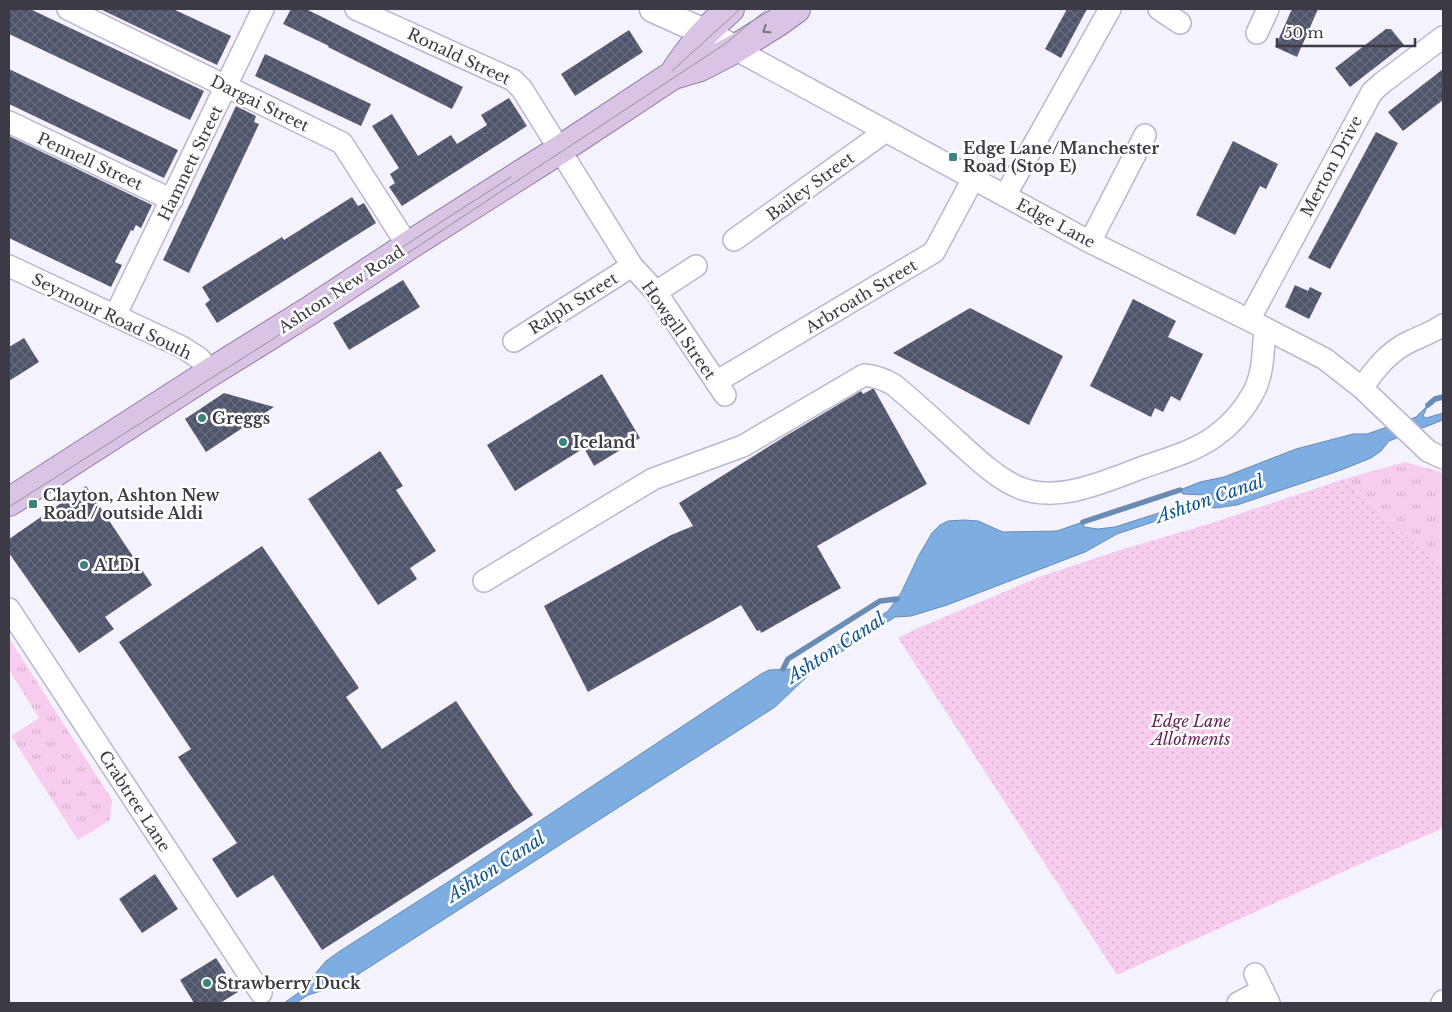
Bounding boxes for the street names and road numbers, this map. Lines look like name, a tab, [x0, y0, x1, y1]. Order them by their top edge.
street label: Ronald Street	[404, 23, 514, 89]
street label: Dargai Street	[207, 71, 313, 135]
street label: Hamnett Street	[153, 102, 227, 224]
street label: Merton Drive	[1296, 112, 1366, 220]
street label: Pennell Street	[34, 128, 146, 194]
street label: Bailey Street	[762, 148, 858, 224]
street label: Edge Lane	[1013, 194, 1099, 252]
street label: Ashton New Road	[273, 241, 408, 338]
street label: Arbroath Street	[801, 255, 921, 338]
street label: Ralph Street	[525, 268, 621, 338]
street label: Seymour Road South	[29, 269, 195, 363]
street label: Howgill Street	[638, 277, 720, 383]
street label: Crabtree Lane	[95, 747, 175, 855]

